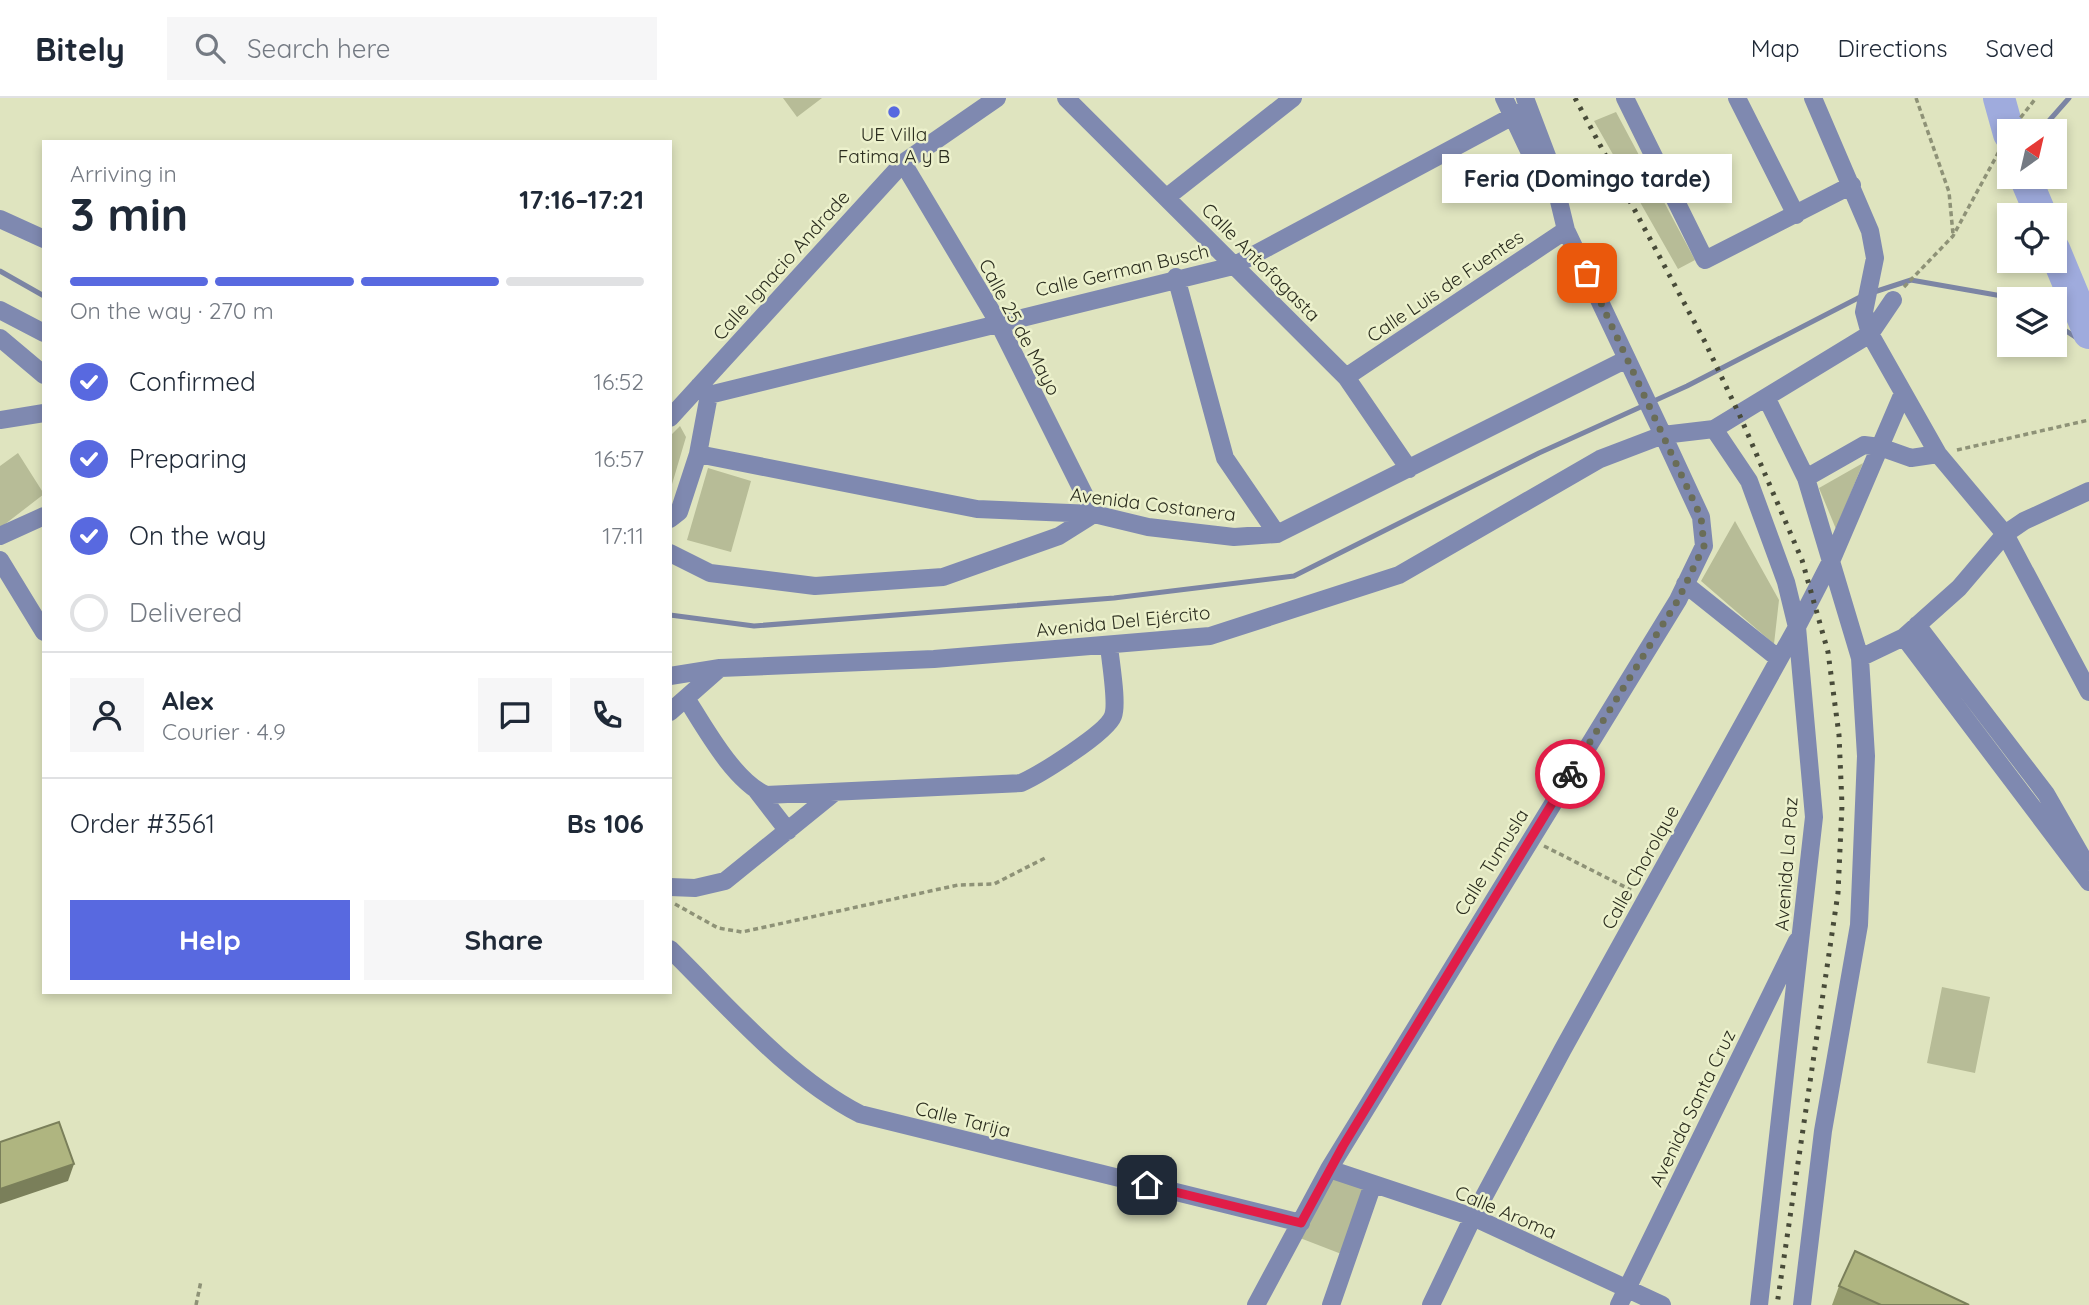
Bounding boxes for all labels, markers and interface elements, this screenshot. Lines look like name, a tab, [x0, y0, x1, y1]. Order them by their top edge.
search box	[167, 17, 657, 80]
text: Bitely	[35, 28, 125, 69]
icon: search	[191, 29, 229, 67]
text: Search here	[247, 32, 391, 65]
text: Map	[1751, 33, 1800, 63]
text: Directions	[1838, 33, 1948, 63]
text: Saved	[1986, 33, 2054, 63]
marker: UE Villa Fatima A y B	[886, 104, 902, 120]
north arrow	[1997, 119, 2067, 189]
map controls	[1997, 119, 2067, 357]
place label: UE Villa Fatima A y B	[838, 122, 950, 168]
callout: Feria (Domingo tarde)	[1442, 154, 1732, 203]
text: Arriving in	[70, 159, 177, 188]
text: Feria (Domingo tarde)	[1464, 164, 1710, 193]
text: 17:16–17:21	[519, 183, 644, 216]
text: 3 min	[70, 185, 188, 243]
street label: Calle Ignacio Andrade	[707, 185, 855, 345]
street label: Calle Antofagasta	[1197, 198, 1325, 326]
button: locate	[1997, 203, 2067, 273]
street label: Calle Luis de Fuentes	[1362, 225, 1528, 347]
street label: Calle German Busch	[1033, 238, 1211, 302]
pin	[1557, 243, 1617, 303]
icon: bag	[1568, 254, 1606, 292]
street label: Calle 25 de Mayo	[974, 255, 1066, 399]
button: layers	[1997, 287, 2067, 357]
text: On the way · 270 m	[70, 296, 274, 325]
icon: check	[70, 363, 108, 401]
text: Confirmed	[129, 365, 256, 398]
text: 16:52	[594, 367, 644, 396]
icon: check	[70, 440, 108, 478]
text: Preparing	[129, 442, 247, 475]
text: 16:57	[594, 444, 644, 473]
street label: Avenida Costanera	[1069, 482, 1237, 526]
icon: check	[70, 517, 108, 555]
text: On the way	[129, 519, 267, 552]
text: 17:11	[602, 521, 644, 550]
text: Delivered	[129, 596, 242, 629]
street label: Avenida Del Ejército	[1035, 600, 1211, 642]
button: person	[70, 678, 144, 752]
button: chat	[478, 678, 552, 752]
button: phone	[570, 678, 644, 752]
text: Alex	[162, 684, 213, 717]
text: Courier · 4.9	[162, 717, 286, 746]
courier	[1535, 739, 1605, 809]
icon: bike	[1551, 755, 1589, 793]
street label: Avenida La Paz	[1769, 796, 1803, 932]
street label: Calle Chorolque	[1596, 801, 1684, 933]
street label: Calle Tumusla	[1449, 804, 1533, 920]
text: Order #3561	[70, 807, 215, 840]
text: Bs 106	[567, 807, 644, 840]
button: Help	[70, 900, 350, 980]
button: Share	[364, 900, 644, 980]
street label: Avenida Santa Cruz	[1644, 1026, 1740, 1190]
street label: Calle Tarija	[913, 1096, 1013, 1142]
pin	[1117, 1155, 1177, 1215]
icon: home	[1128, 1166, 1166, 1204]
street label: Calle Aroma	[1452, 1180, 1560, 1244]

